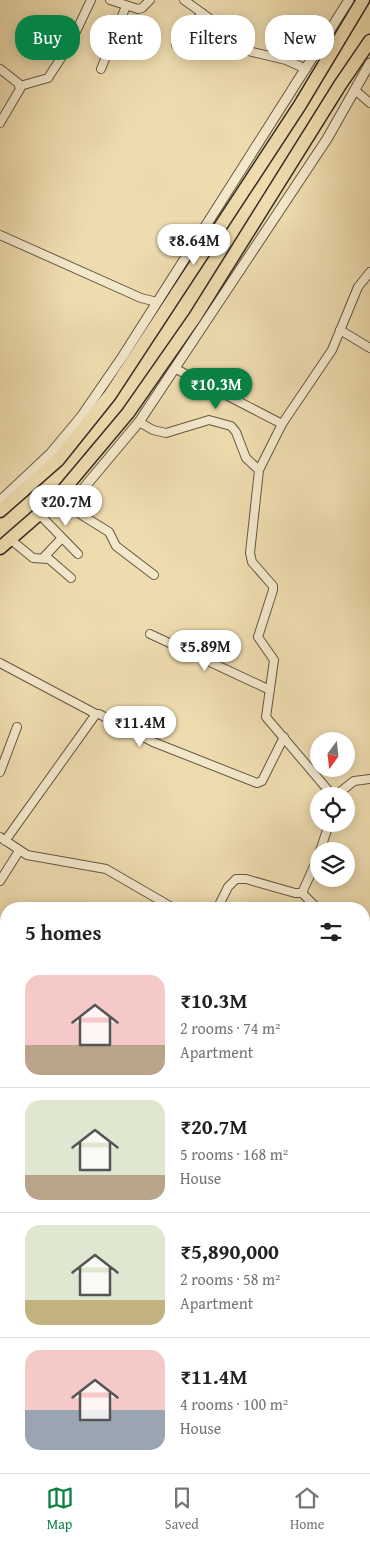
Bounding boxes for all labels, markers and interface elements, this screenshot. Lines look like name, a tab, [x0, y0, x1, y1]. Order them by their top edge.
chip: Buy	[15, 15, 80, 60]
chip: Rent	[90, 15, 161, 60]
chip: Filters	[171, 15, 255, 60]
chip: New	[265, 15, 334, 60]
pin: ₹8.64M	[153, 224, 235, 266]
text: ₹8.64M	[168, 228, 220, 252]
pin: ₹10.3M	[175, 368, 257, 410]
text: ₹10.3M	[190, 372, 242, 396]
pin: ₹20.7M	[25, 484, 107, 527]
text: ₹20.7M	[40, 489, 92, 513]
pin: ₹5.89M	[164, 630, 246, 672]
text: ₹5.89M	[179, 634, 231, 658]
pin: ₹11.4M	[99, 706, 181, 748]
text: ₹11.4M	[114, 710, 166, 734]
north arrow	[310, 732, 355, 778]
map controls	[310, 732, 355, 887]
button: locate	[310, 787, 355, 832]
button: layers	[310, 842, 355, 887]
text: 5 homes	[25, 917, 101, 948]
icon: filters	[317, 918, 345, 946]
text: ₹10.3M	[180, 985, 248, 1016]
icon: home	[65, 995, 125, 1055]
text: 2 rooms · 74 m²	[180, 1016, 280, 1040]
text: Apartment	[180, 1040, 253, 1064]
text: ₹20.7M	[180, 1111, 248, 1142]
icon: home	[65, 1120, 125, 1180]
text: 5 rooms · 168 m²	[180, 1142, 288, 1166]
text: House	[180, 1166, 221, 1190]
text: ₹5,890,000	[180, 1236, 279, 1267]
icon: home	[65, 1245, 125, 1305]
text: 2 rooms · 58 m²	[180, 1267, 280, 1291]
text: Apartment	[180, 1291, 253, 1315]
text: ₹11.4M	[180, 1361, 248, 1392]
icon: home	[65, 1370, 125, 1430]
text: 4 rooms · 100 m²	[180, 1392, 288, 1416]
text: House	[180, 1416, 221, 1440]
tab: Map	[46, 1484, 74, 1534]
tab: Saved	[165, 1484, 199, 1534]
tab: Home	[290, 1484, 324, 1534]

